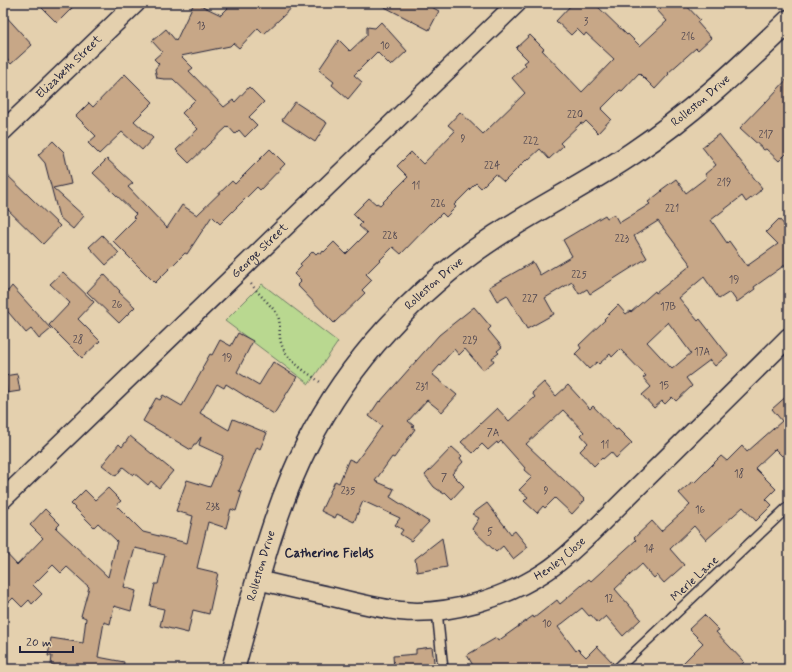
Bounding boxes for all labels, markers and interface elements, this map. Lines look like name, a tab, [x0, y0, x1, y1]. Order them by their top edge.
house number: 3	[584, 16, 589, 29]
house number: 13	[197, 20, 205, 33]
house number: 216	[681, 31, 695, 44]
street label: Elizabeth Street	[33, 32, 106, 103]
house number: 10	[380, 40, 390, 53]
street label: Rolleston Drive	[668, 72, 734, 131]
house number: 220	[567, 109, 583, 122]
house number: 217	[759, 129, 774, 142]
house number: 9	[461, 133, 466, 146]
house number: 222	[523, 135, 539, 148]
house number: 224	[484, 160, 500, 173]
house number: 219	[717, 177, 731, 190]
house number: 11	[412, 180, 420, 193]
house number: 226	[431, 198, 446, 211]
house number: 221	[665, 203, 679, 216]
street label: George Street	[228, 220, 292, 282]
house number: 228	[382, 230, 398, 243]
house number: 223	[615, 233, 629, 246]
street label: Rolleston Drive	[401, 254, 467, 314]
house number: 225	[571, 269, 587, 282]
house number: 19	[729, 274, 739, 287]
house number: 227	[522, 293, 538, 306]
house number: 26	[112, 299, 123, 312]
house number: 17B	[660, 301, 676, 314]
house number: 28	[73, 333, 83, 347]
house number: 229	[462, 335, 478, 348]
house number: 17A	[694, 346, 710, 359]
house number: 19	[222, 352, 232, 365]
house number: 15	[659, 380, 669, 393]
house number: 231	[415, 381, 429, 394]
house number: 7A	[487, 427, 499, 440]
house number: 11	[601, 439, 609, 452]
house number: 18	[734, 467, 744, 481]
house number: 7	[441, 472, 447, 485]
house number: 235	[341, 485, 356, 498]
house number: 9	[544, 485, 549, 498]
house number: 238	[206, 501, 220, 514]
house number: 16	[695, 504, 705, 517]
house number: 5	[487, 526, 493, 539]
street label: Rolleston Drive	[244, 528, 280, 603]
street label: Henley Close	[531, 534, 590, 585]
house number: 14	[644, 543, 654, 556]
district label: Catherine Fields	[284, 545, 374, 562]
street label: Merle Lane	[668, 553, 722, 605]
house number: 12	[604, 593, 614, 606]
house number: 10	[542, 618, 552, 631]
scale bar	[20, 628, 73, 654]
text: 20 m	[26, 635, 52, 651]

